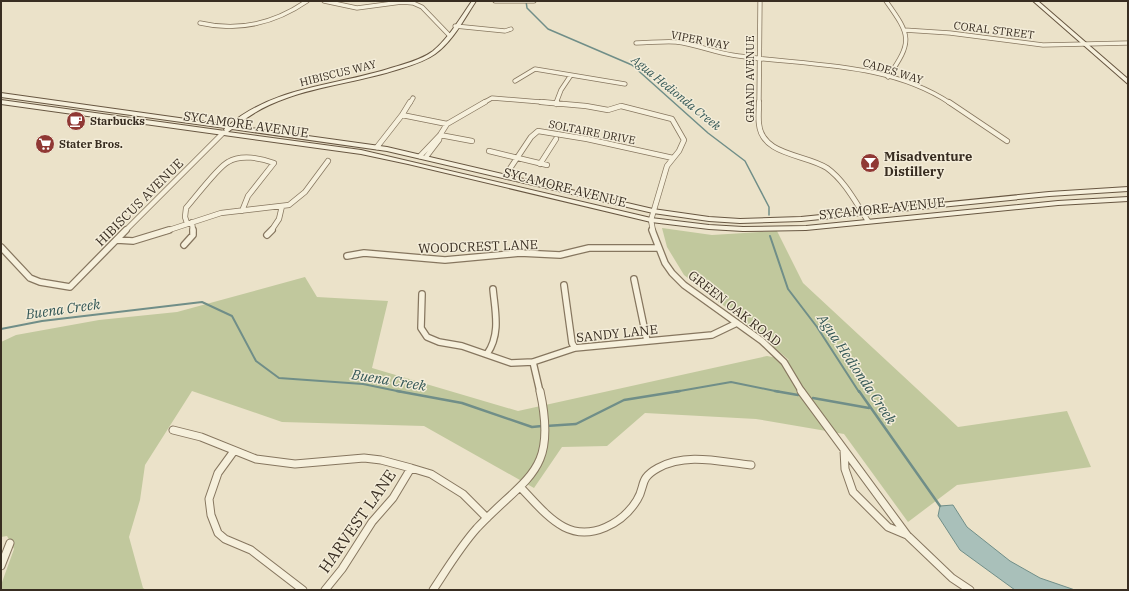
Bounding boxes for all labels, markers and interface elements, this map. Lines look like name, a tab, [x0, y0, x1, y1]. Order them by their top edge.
street label: CORAL STREET	[953, 18, 1035, 42]
street label: VIPER WAY	[670, 27, 730, 53]
street label: GRAND AVENUE	[743, 36, 757, 122]
water label: Agua Hedionda Creek	[628, 51, 725, 134]
street label: CADES WAY	[861, 55, 925, 87]
street label: HIBISCUS WAY	[298, 57, 378, 89]
street label: SYCAMORE AVENUE	[182, 107, 310, 142]
cafe icon: Starbucks	[65, 110, 87, 132]
place label: Starbucks	[90, 114, 145, 128]
street label: SOLTAIRE DRIVE	[547, 117, 637, 147]
supermarket icon: Stater Bros.	[34, 133, 56, 155]
place label: Stater Bros.	[59, 137, 123, 151]
place label: Misadventure Distillery	[884, 148, 972, 180]
bar icon: Misadventure Distillery	[859, 152, 881, 174]
street label: HIBISCUS AVENUE	[92, 155, 187, 250]
street label: SYCAMORE AVENUE	[501, 164, 628, 211]
street label: SYCAMORE AVENUE	[818, 193, 946, 224]
street label: WOODCREST LANE	[418, 236, 538, 257]
street label: GREEN OAK ROAD	[685, 267, 785, 350]
water label: Buena Creek	[23, 295, 102, 323]
water label: Agua Hedionda Creek	[813, 310, 901, 428]
street label: SANDY LANE	[575, 321, 659, 346]
water label: Buena Creek	[349, 365, 428, 395]
street label: HARVEST LANE	[314, 466, 400, 576]

